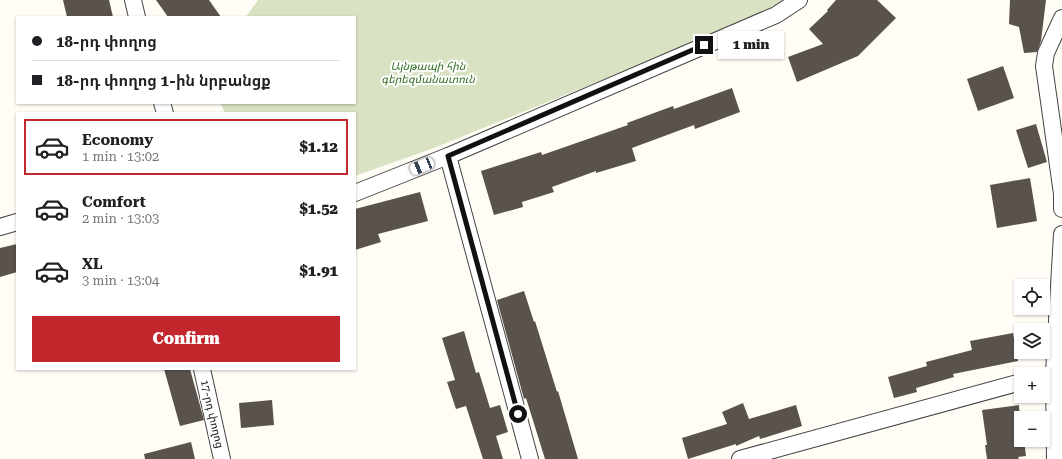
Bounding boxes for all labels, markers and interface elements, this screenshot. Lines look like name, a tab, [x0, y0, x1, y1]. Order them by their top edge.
callout: 1 min	[718, 31, 784, 59]
text: 18-րդ փողոց	[56, 33, 157, 51]
route end	[695, 36, 713, 54]
text: 1 min	[733, 37, 769, 52]
park label: Այնթապի հին գերեզմանատուն	[381, 60, 475, 86]
text: 18-րդ փողոց 1-ին նրբանցք	[56, 72, 271, 90]
icon: car	[34, 129, 70, 165]
text: Economy	[82, 131, 153, 149]
text: $1.12	[299, 138, 338, 156]
text: 1 min · 13:02	[82, 149, 159, 164]
car	[409, 156, 435, 176]
icon: car	[34, 191, 70, 227]
text: Comfort	[82, 193, 146, 211]
text: $1.52	[299, 200, 338, 218]
text: 2 min · 13:03	[82, 211, 159, 226]
icon: car	[34, 253, 70, 289]
text: XL	[82, 255, 103, 273]
text: $1.91	[299, 262, 338, 280]
text: 3 min · 13:04	[82, 273, 159, 288]
map controls	[1014, 279, 1050, 447]
button: locate	[1014, 279, 1050, 315]
button: Confirm	[32, 316, 340, 362]
button: layers	[1014, 323, 1050, 359]
button: +	[1014, 367, 1050, 403]
street label: 17-րդ փողոց	[198, 379, 226, 449]
route start	[509, 405, 527, 423]
button: −	[1014, 411, 1050, 447]

